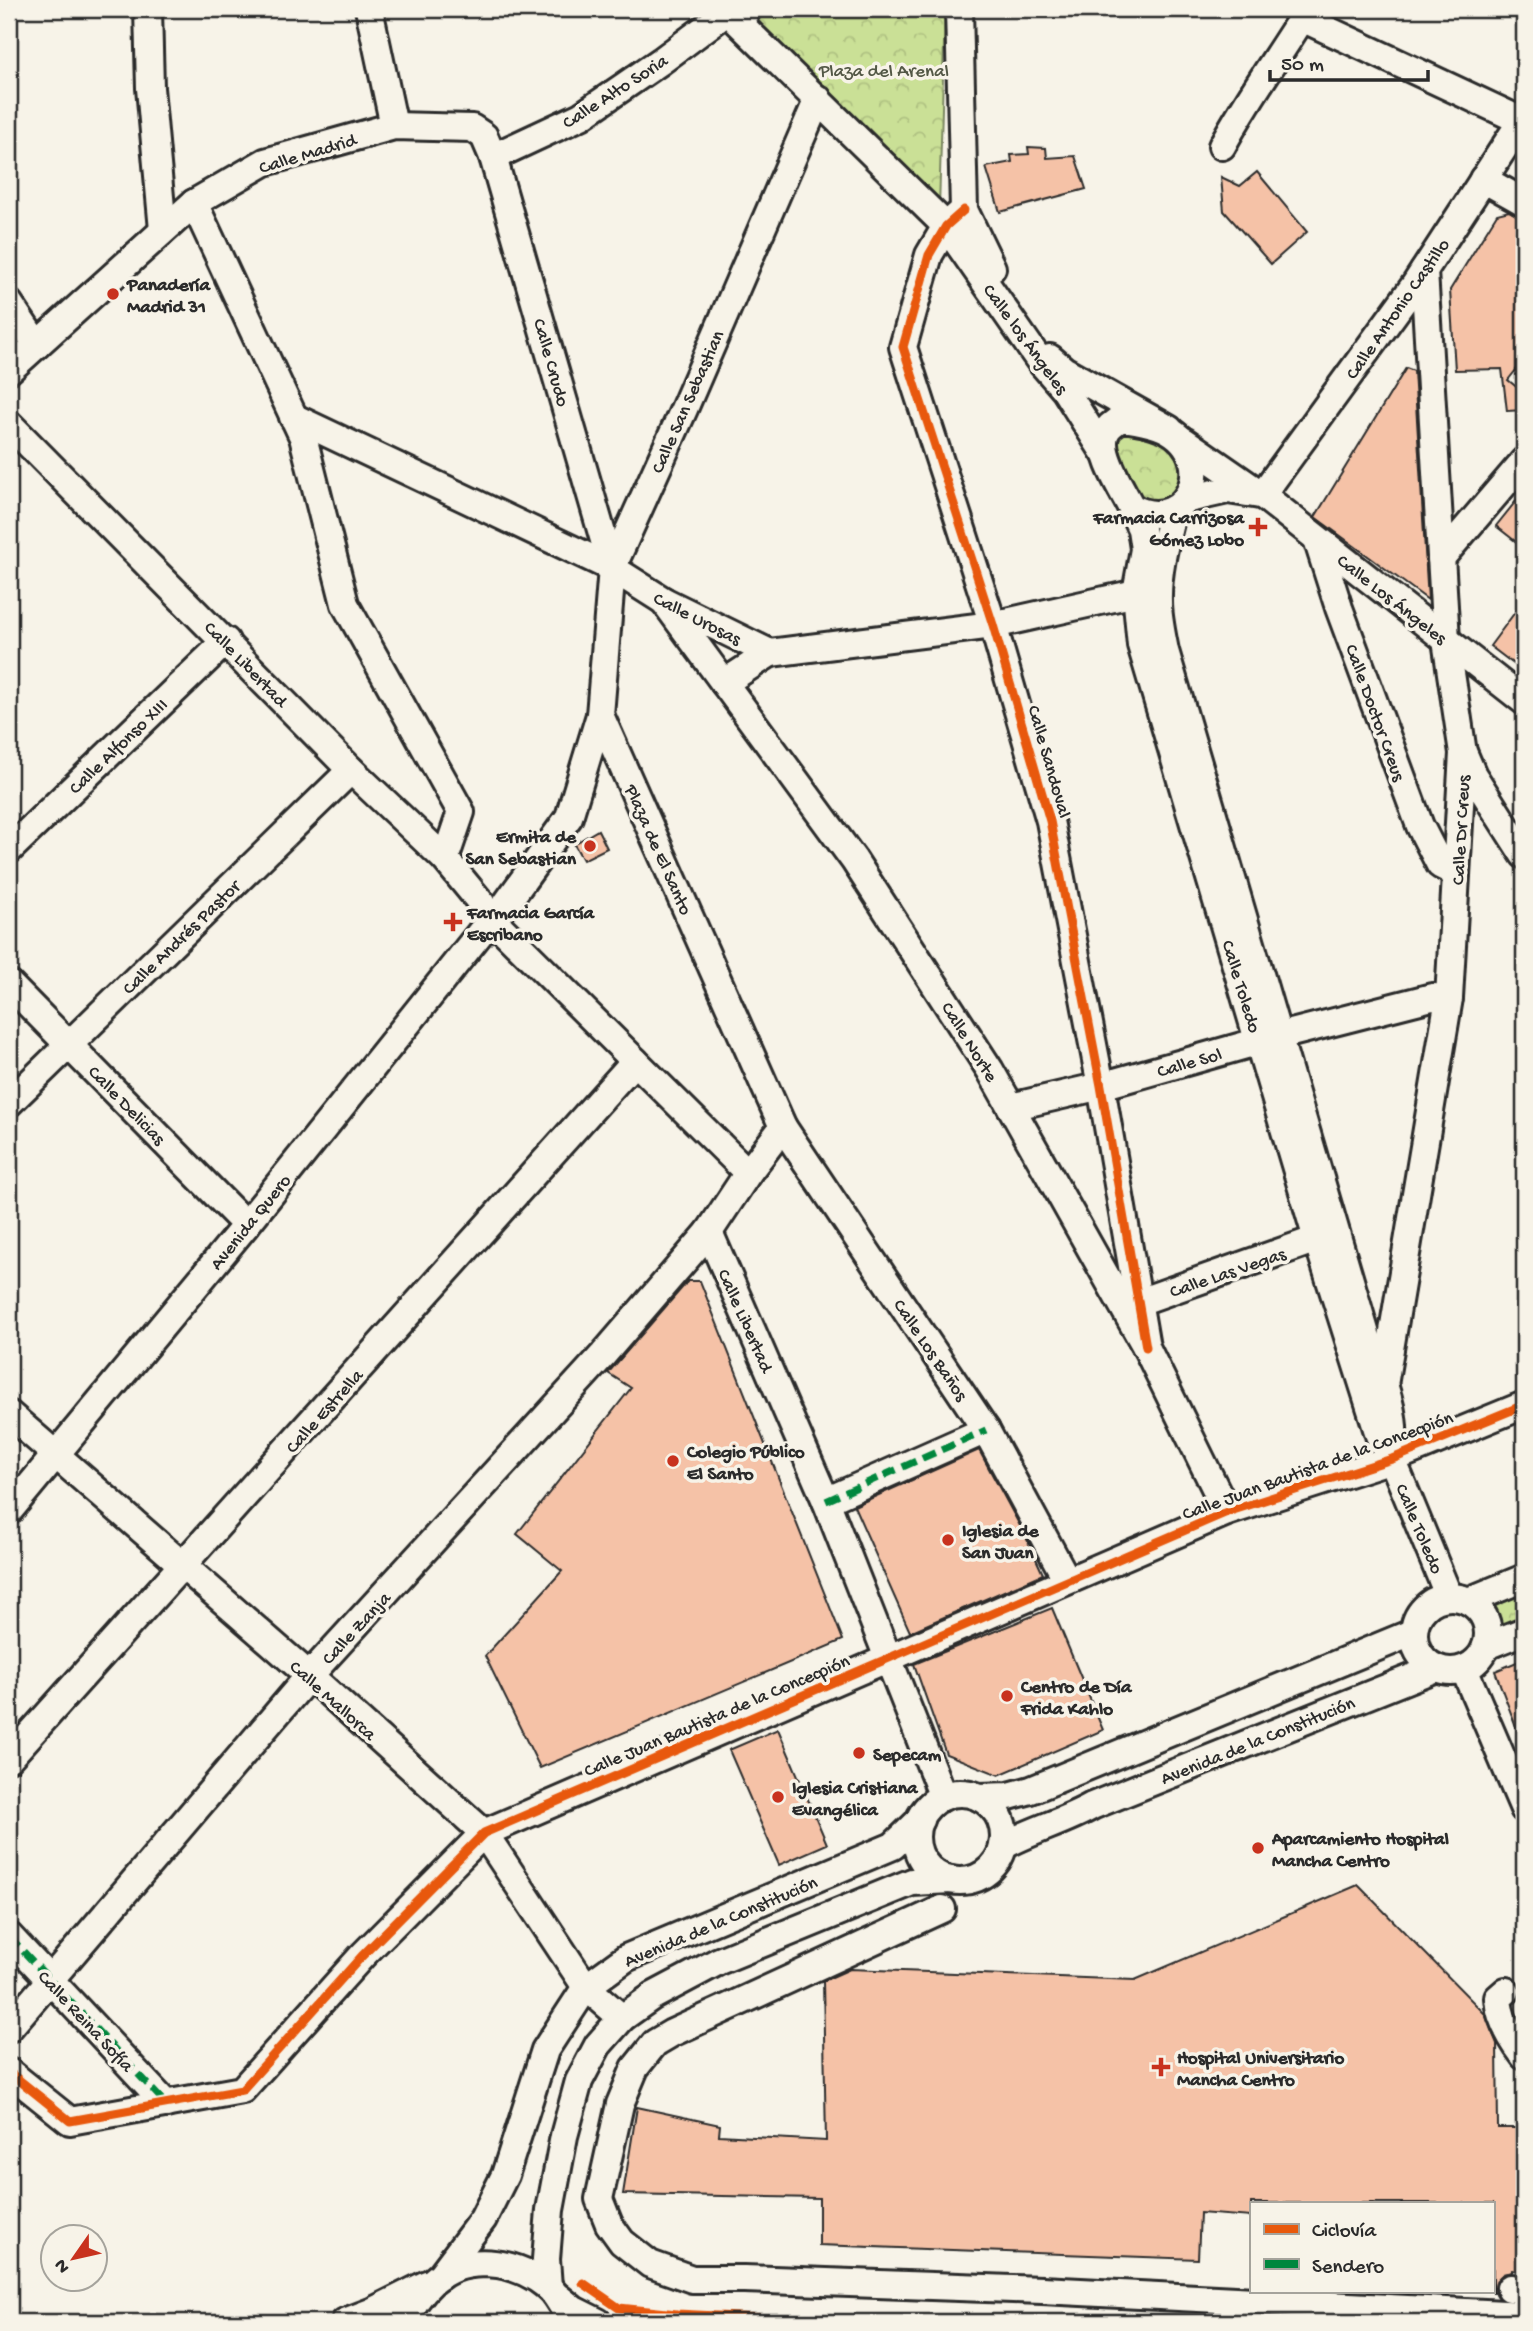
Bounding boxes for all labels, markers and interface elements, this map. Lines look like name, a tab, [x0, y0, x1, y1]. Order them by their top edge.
scale bar	[1270, 38, 1428, 82]
street label: Calle Alto Soria	[559, 50, 674, 136]
text: 50 m	[1281, 54, 1324, 79]
park label: Plaza del Arenal	[818, 61, 949, 84]
street label: Calle Madrid	[257, 129, 361, 181]
street label: Calle Antonio Castillo	[1342, 235, 1456, 385]
place label: Panadería Madrid 31	[126, 275, 211, 320]
street label: Calle los Ángeles	[976, 280, 1073, 401]
marker: Panadería Madrid 31	[105, 286, 121, 302]
street label: Calle Crudo	[526, 316, 573, 410]
street label: Calle San Sebastian	[647, 327, 731, 477]
place label: Farmacia Carrizosa Gómez Lobo	[1092, 508, 1245, 553]
marker: Farmacia Carrizosa Gómez Lobo	[1250, 519, 1266, 535]
street label: Calle Los Ángeles	[1331, 551, 1451, 652]
street label: Calle Urosas	[649, 588, 745, 653]
street label: Calle Libertad	[198, 618, 292, 715]
street label: Calle Doctor Creus	[1338, 642, 1409, 786]
street label: Calle Alfonso XIII	[65, 695, 174, 801]
street label: Calle Sandoval	[1021, 703, 1075, 821]
street label: Calle Dr Creus	[1448, 774, 1477, 886]
street label: Plaza de El Santo	[617, 781, 696, 919]
place label: Ermita de San Sebastian	[465, 827, 577, 872]
marker: Ermita de San Sebastian	[582, 838, 598, 854]
street label: Calle Andrés Pastor	[119, 875, 248, 1001]
place label: Farmacia García Escribano	[466, 903, 596, 948]
marker: Farmacia García Escribano	[445, 914, 461, 930]
street label: Calle Toledo	[1215, 938, 1265, 1036]
street label: Calle Norte	[934, 999, 1002, 1087]
street label: Calle Sol	[1155, 1044, 1225, 1085]
street label: Calle Delicias	[82, 1062, 170, 1152]
street label: Avenida Quero	[206, 1170, 297, 1276]
street label: Calle Las Vegas	[1167, 1243, 1290, 1305]
street label: Calle Libertad	[711, 1266, 778, 1378]
street label: Calle Los Baños	[887, 1296, 972, 1407]
street label: Calle Estrella	[282, 1364, 370, 1459]
street label: Calle Juan Bautista de la Concecpión	[1180, 1408, 1457, 1527]
place label: Colegio Público El Santo	[686, 1442, 805, 1487]
marker: Colegio Público El Santo	[665, 1453, 681, 1469]
street label: Calle Toledo	[1388, 1481, 1447, 1578]
place label: Iglesia de San Juan	[962, 1521, 1040, 1566]
marker: Iglesia de San Juan	[940, 1532, 956, 1548]
street label: Calle Zanja	[318, 1587, 398, 1671]
street label: Calle Juan Bautista de la Concecpión	[581, 1651, 854, 1784]
street label: Calle Mallorca	[283, 1657, 381, 1748]
place label: Centro de Día Frida Kahlo	[1020, 1677, 1133, 1722]
marker: Centro de Día Frida Kahlo	[999, 1688, 1015, 1704]
street label: Avenida de la Constitución	[1158, 1693, 1359, 1792]
marker: Sepecam	[851, 1745, 867, 1761]
place label: Sepecam	[873, 1745, 942, 1768]
place label: Iglesia Cristiana Evangélica	[792, 1778, 919, 1823]
marker: Iglesia Cristiana Evangélica	[770, 1789, 786, 1805]
place label: Aparcamiento Hospital Mancha Centro	[1271, 1829, 1449, 1874]
marker: Aparcamiento Hospital Mancha Centro	[1250, 1840, 1266, 1856]
street label: Avenida de la Constitución	[621, 1872, 821, 1974]
street label: Calle Reina Sofía	[31, 1967, 138, 2079]
place label: Hospital Universitario Mancha Centro	[1177, 2048, 1344, 2093]
marker: Hospital Universitario Mancha Centro	[1151, 2057, 1171, 2077]
legend	[1250, 2202, 1494, 2292]
text: Ciclovía	[1312, 2220, 1377, 2245]
north arrow	[38, 2222, 108, 2292]
text: N	[50, 2254, 76, 2277]
text: Sendero	[1312, 2256, 1384, 2281]

